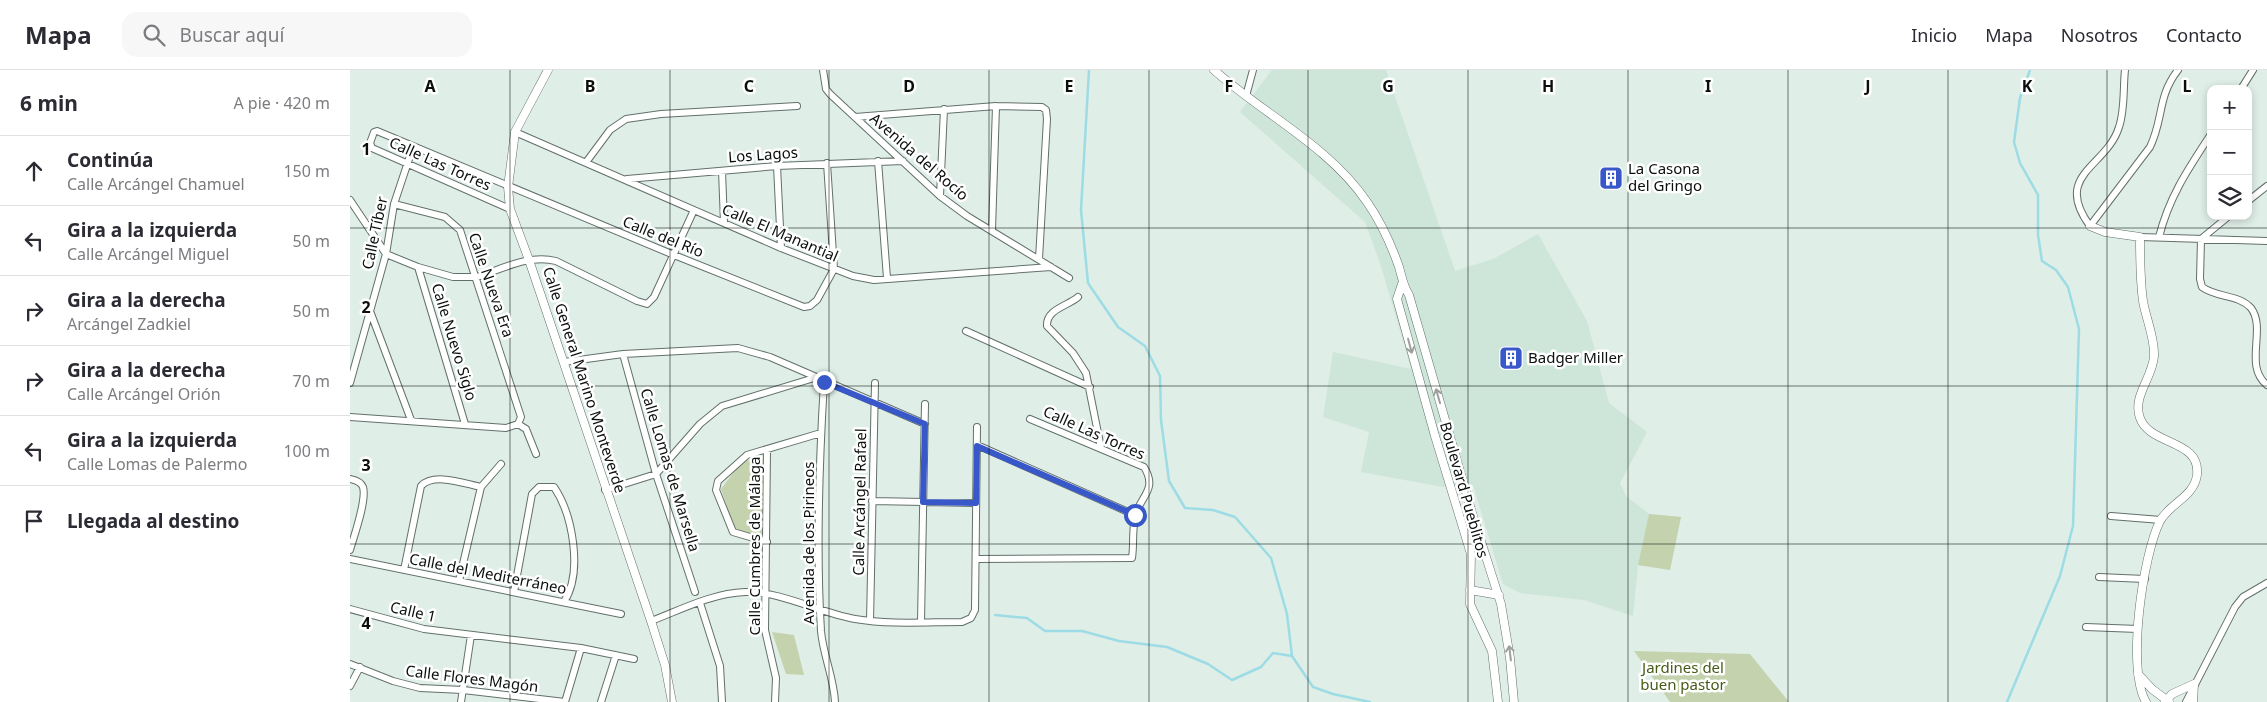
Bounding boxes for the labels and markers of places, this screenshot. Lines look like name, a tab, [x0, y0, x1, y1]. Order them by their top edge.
place label: La Casona del Gringo	[1628, 158, 1702, 195]
building icon: La Casona del Gringo	[1598, 165, 1624, 191]
building icon: Badger Miller	[1498, 345, 1524, 371]
place label: Badger Miller	[1528, 347, 1623, 367]

